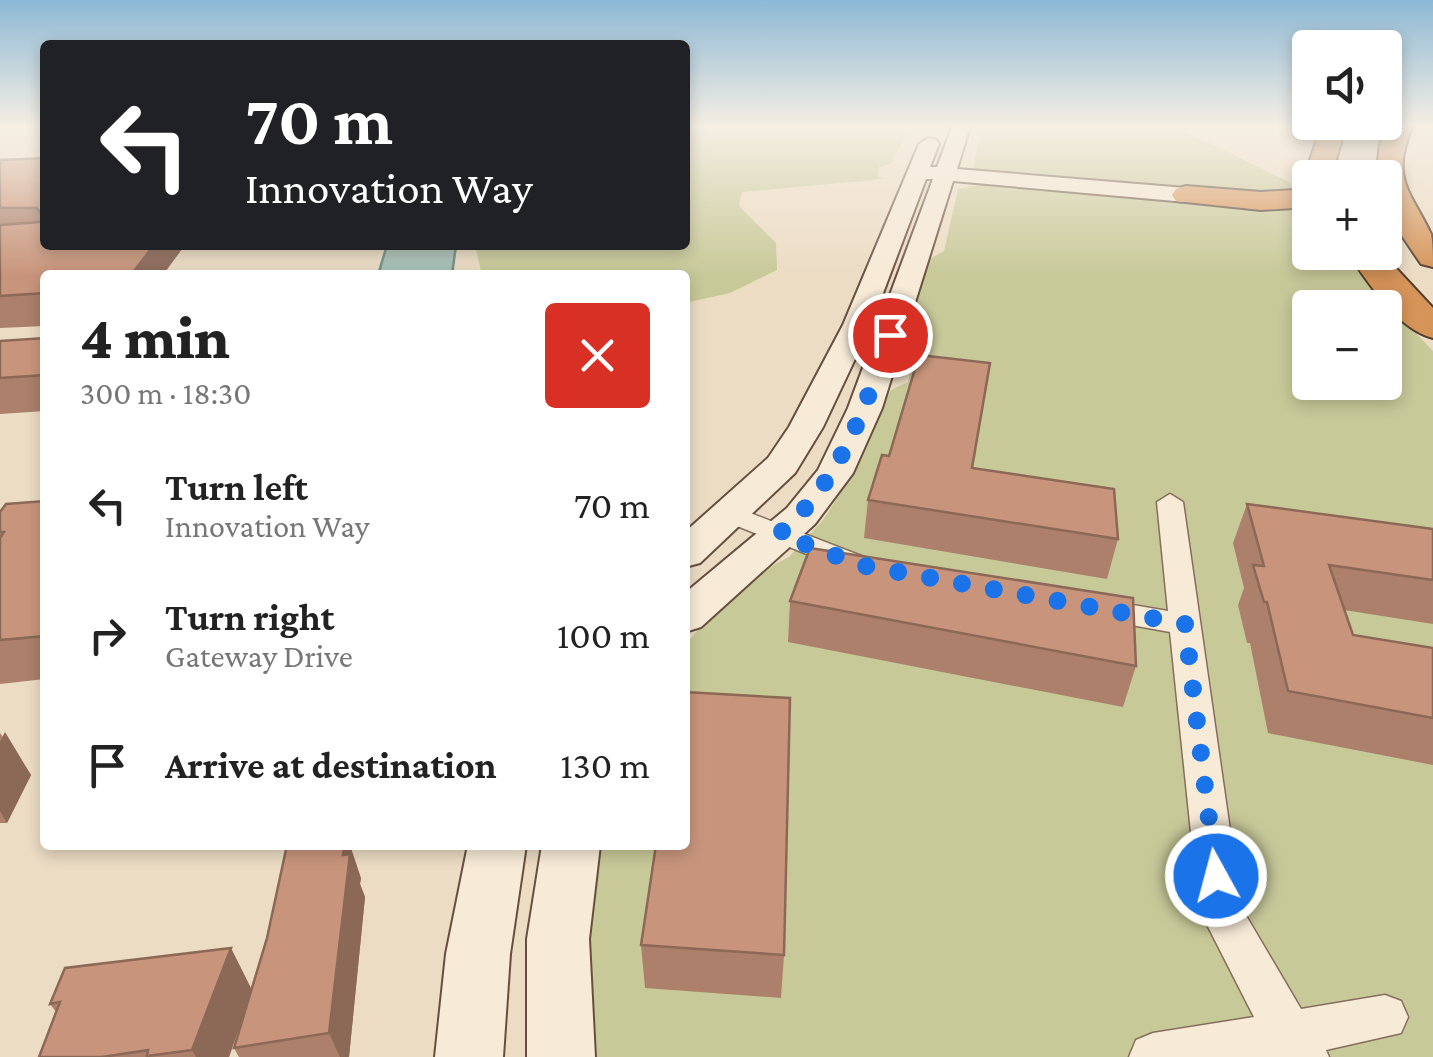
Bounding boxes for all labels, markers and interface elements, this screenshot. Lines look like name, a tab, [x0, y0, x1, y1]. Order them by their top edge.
map controls	[1292, 30, 1402, 400]
button: sound	[1292, 30, 1402, 140]
icon: left	[80, 80, 210, 210]
text: 70 m	[245, 81, 393, 159]
button: +	[1292, 160, 1402, 270]
text: Innovation Way	[245, 163, 533, 213]
button: −	[1292, 290, 1402, 400]
pin	[848, 293, 933, 378]
button: close	[545, 303, 650, 408]
text: 4 min	[80, 304, 230, 371]
icon: arrive	[863, 308, 918, 363]
text: 300 m · 18:30	[80, 375, 251, 411]
text: Turn left	[165, 466, 308, 508]
icon: left	[80, 478, 135, 533]
text: 70 m	[574, 484, 650, 526]
text: Innovation Way	[165, 508, 370, 544]
text: Turn right	[165, 596, 334, 638]
icon: right	[80, 608, 135, 663]
text: 100 m	[557, 614, 650, 656]
text: Gateway Drive	[165, 638, 353, 674]
icon: arrive	[80, 738, 135, 793]
text: Arrive at destination	[165, 744, 497, 786]
text: 130 m	[560, 744, 650, 786]
position arrow	[1164, 824, 1268, 928]

